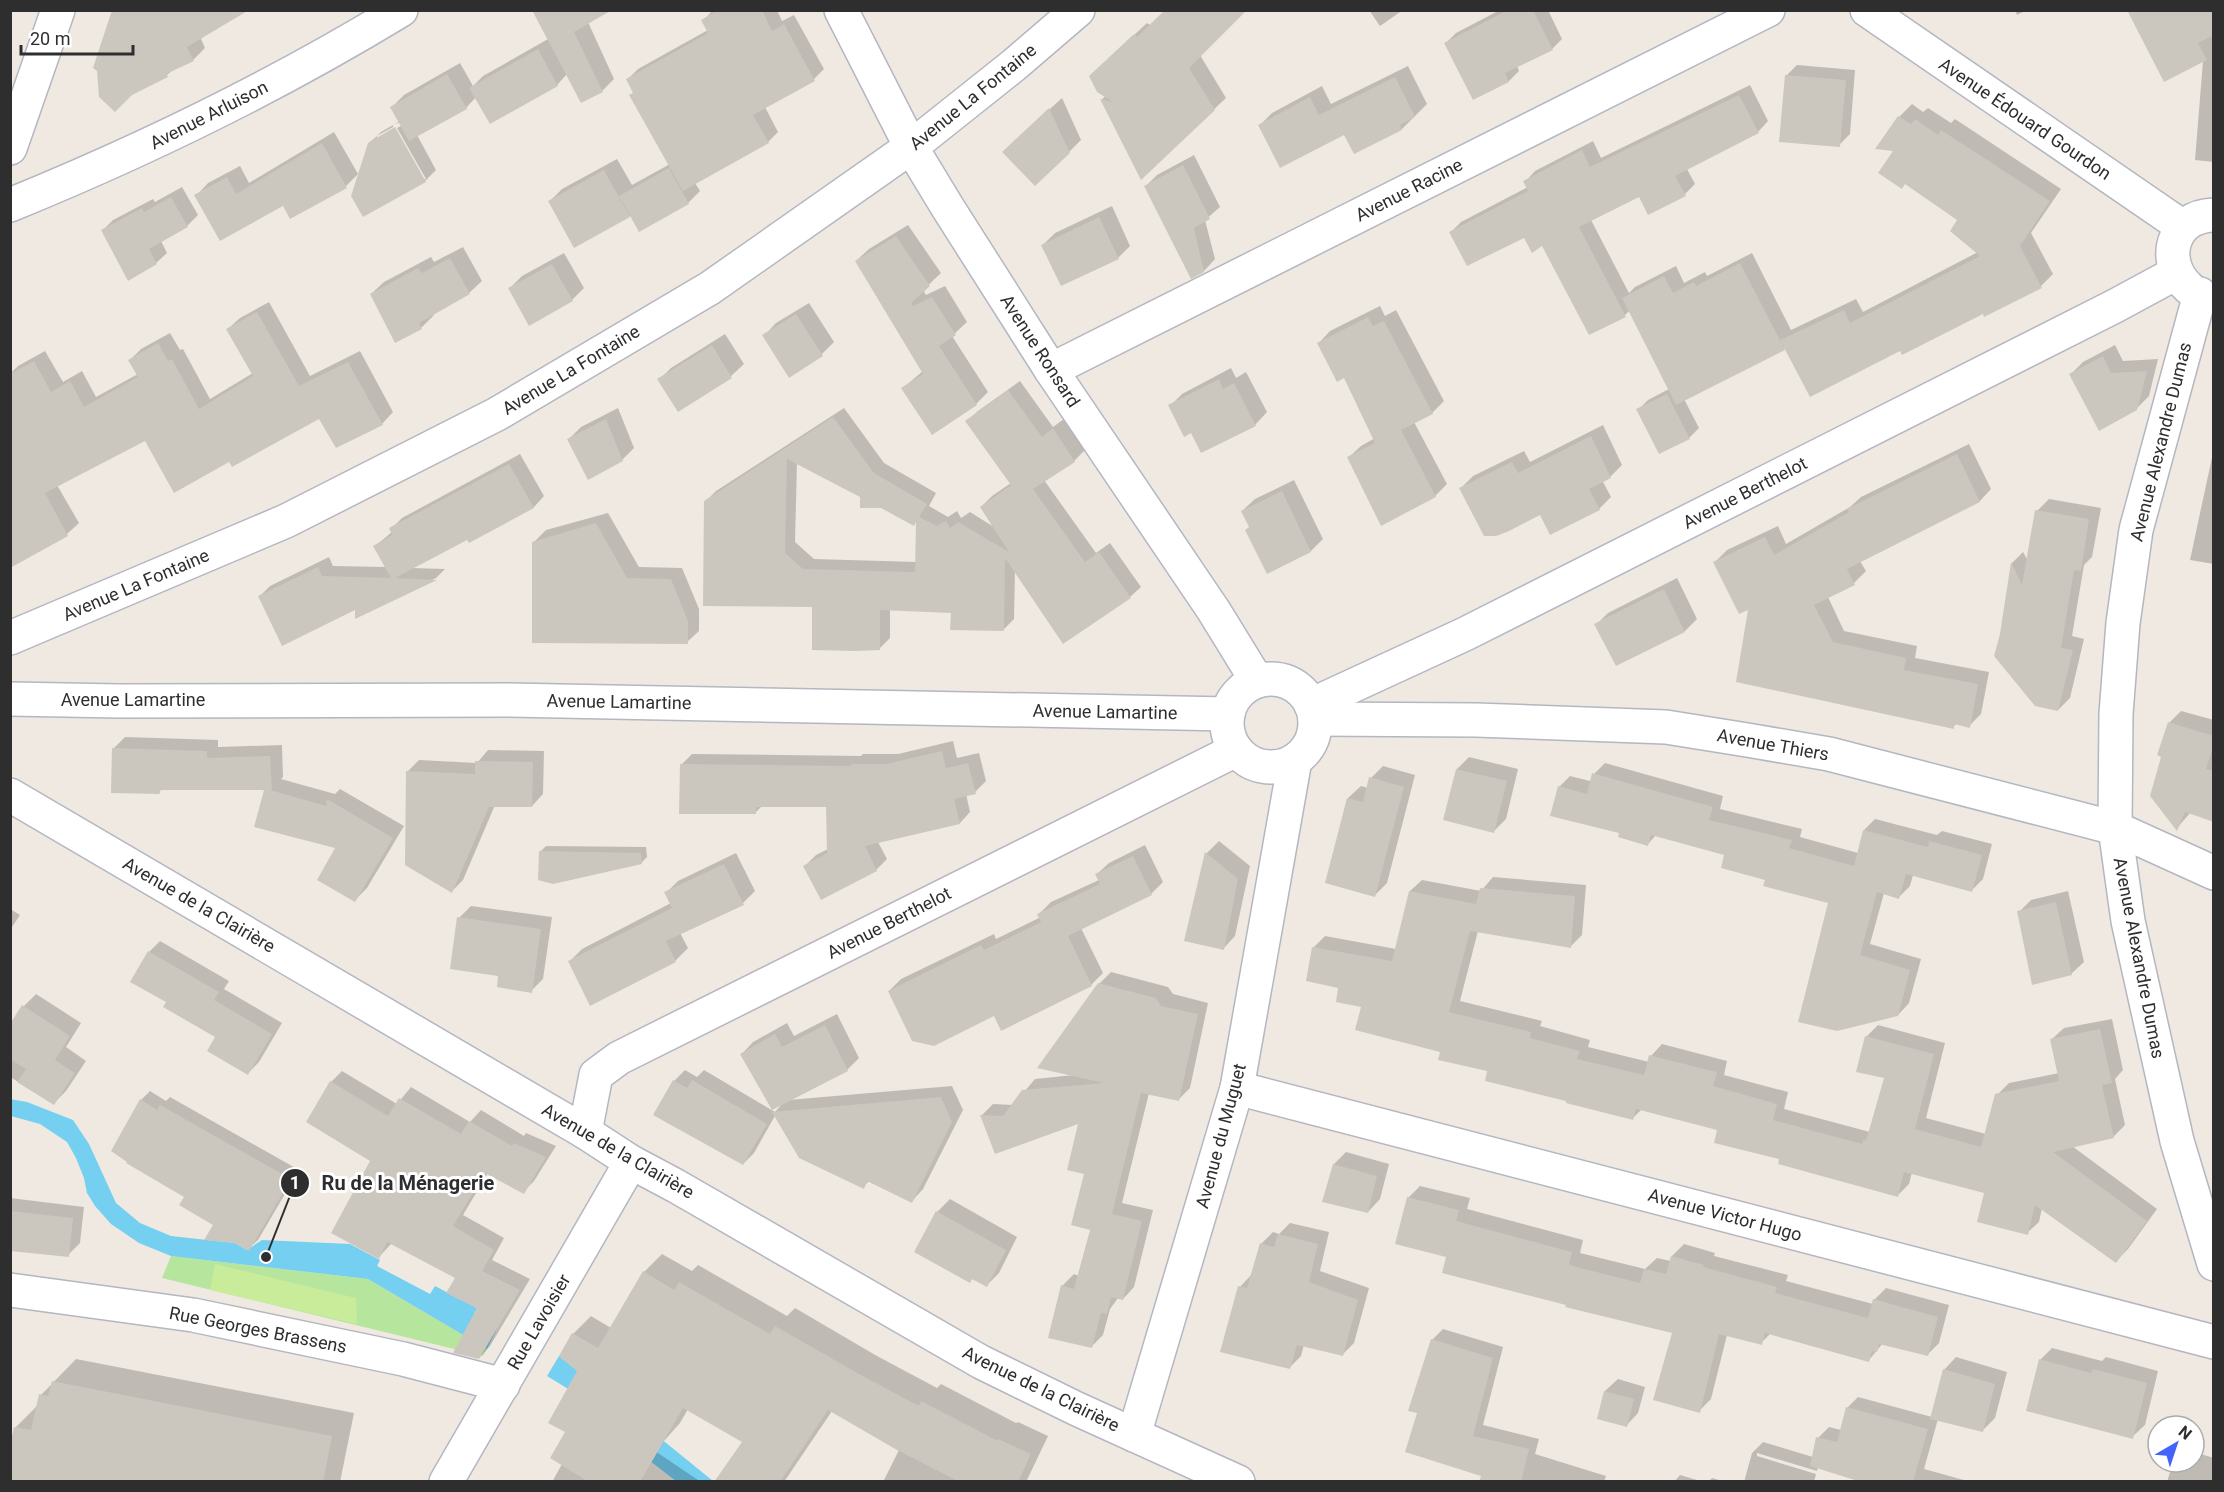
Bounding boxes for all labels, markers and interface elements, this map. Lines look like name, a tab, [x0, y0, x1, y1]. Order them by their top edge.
scale bar	[21, 18, 134, 56]
text: 20 m	[30, 28, 70, 49]
street label: Avenue La Fontaine	[905, 39, 1040, 154]
street label: Avenue Édouard Gourdon	[1935, 53, 2115, 184]
street label: Avenue Arluison	[146, 76, 271, 153]
street label: Avenue Racine	[1352, 154, 1466, 226]
street label: Avenue Ronsard	[996, 291, 1085, 411]
street label: Avenue La Fontaine	[498, 320, 643, 419]
street label: Avenue Alexandre Dumas	[2126, 340, 2195, 544]
street label: Avenue Berthelot	[1679, 452, 1810, 533]
street label: Avenue La Fontaine	[60, 544, 212, 625]
street label: Avenue Lamartine	[61, 689, 205, 710]
street label: Avenue Lamartine	[546, 690, 692, 713]
street label: Avenue Lamartine	[1032, 700, 1178, 723]
street label: Avenue Thiers	[1716, 724, 1831, 765]
street label: Avenue de la Clairière	[120, 853, 279, 957]
street label: Avenue Alexandre Dumas	[2110, 856, 2169, 1060]
street label: Avenue Berthelot	[823, 882, 954, 963]
street label: Avenue du Muguet	[1191, 1061, 1250, 1211]
street label: Avenue de la Clairière	[539, 1099, 698, 1203]
callout: Ru de la Ménagerie	[280, 1164, 507, 1202]
text: Ru de la Ménagerie	[322, 1171, 495, 1195]
text: 1	[290, 1172, 300, 1193]
street label: Avenue Victor Hugo	[1646, 1184, 1804, 1245]
street label: Rue Lavoisier	[503, 1270, 574, 1373]
street label: Rue Georges Brassens	[167, 1302, 349, 1357]
street label: Avenue de la Clairière	[959, 1341, 1123, 1436]
north arrow	[2146, 1414, 2206, 1474]
text: N	[2175, 1422, 2195, 1444]

